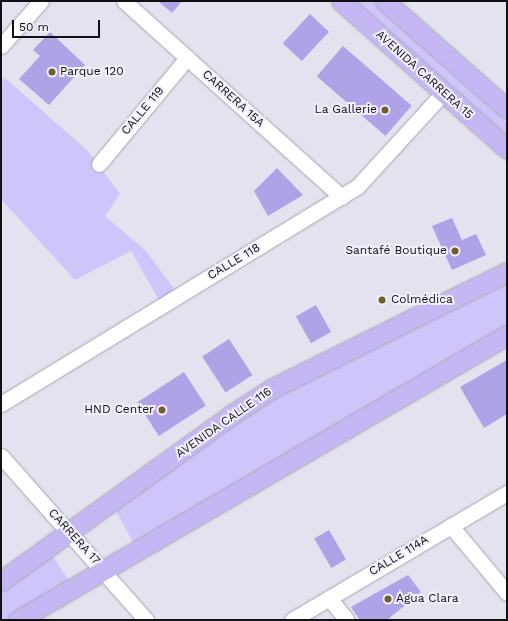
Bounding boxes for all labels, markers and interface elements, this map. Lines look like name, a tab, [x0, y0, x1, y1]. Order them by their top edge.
scale bar	[14, 12, 102, 38]
text: 50 m	[19, 20, 49, 34]
street label: AVENIDA CARRERA 15	[372, 27, 476, 123]
place label: Parque 120	[60, 65, 124, 79]
marker: Parque 120	[47, 67, 57, 77]
street label: CARRERA 15A	[199, 67, 267, 131]
street label: CALLE 119	[119, 84, 167, 138]
place label: La Gallerie	[314, 103, 377, 117]
marker: La Gallerie	[380, 105, 390, 115]
street label: CALLE 118	[205, 241, 263, 283]
place label: Santafé Boutique	[345, 244, 447, 258]
marker: Santafé Boutique	[450, 246, 460, 256]
place label: Colmédica	[391, 293, 453, 307]
marker: Colmédica	[376, 294, 388, 306]
street label: AVENIDA CALLE 116	[173, 384, 275, 462]
place label: HND Center	[84, 403, 154, 417]
marker: HND Center	[157, 405, 167, 415]
street label: CARRERA 17	[45, 506, 103, 568]
street label: CALLE 114A	[367, 533, 431, 579]
place label: Agua Clara	[396, 592, 459, 606]
marker: Agua Clara	[383, 594, 393, 604]

